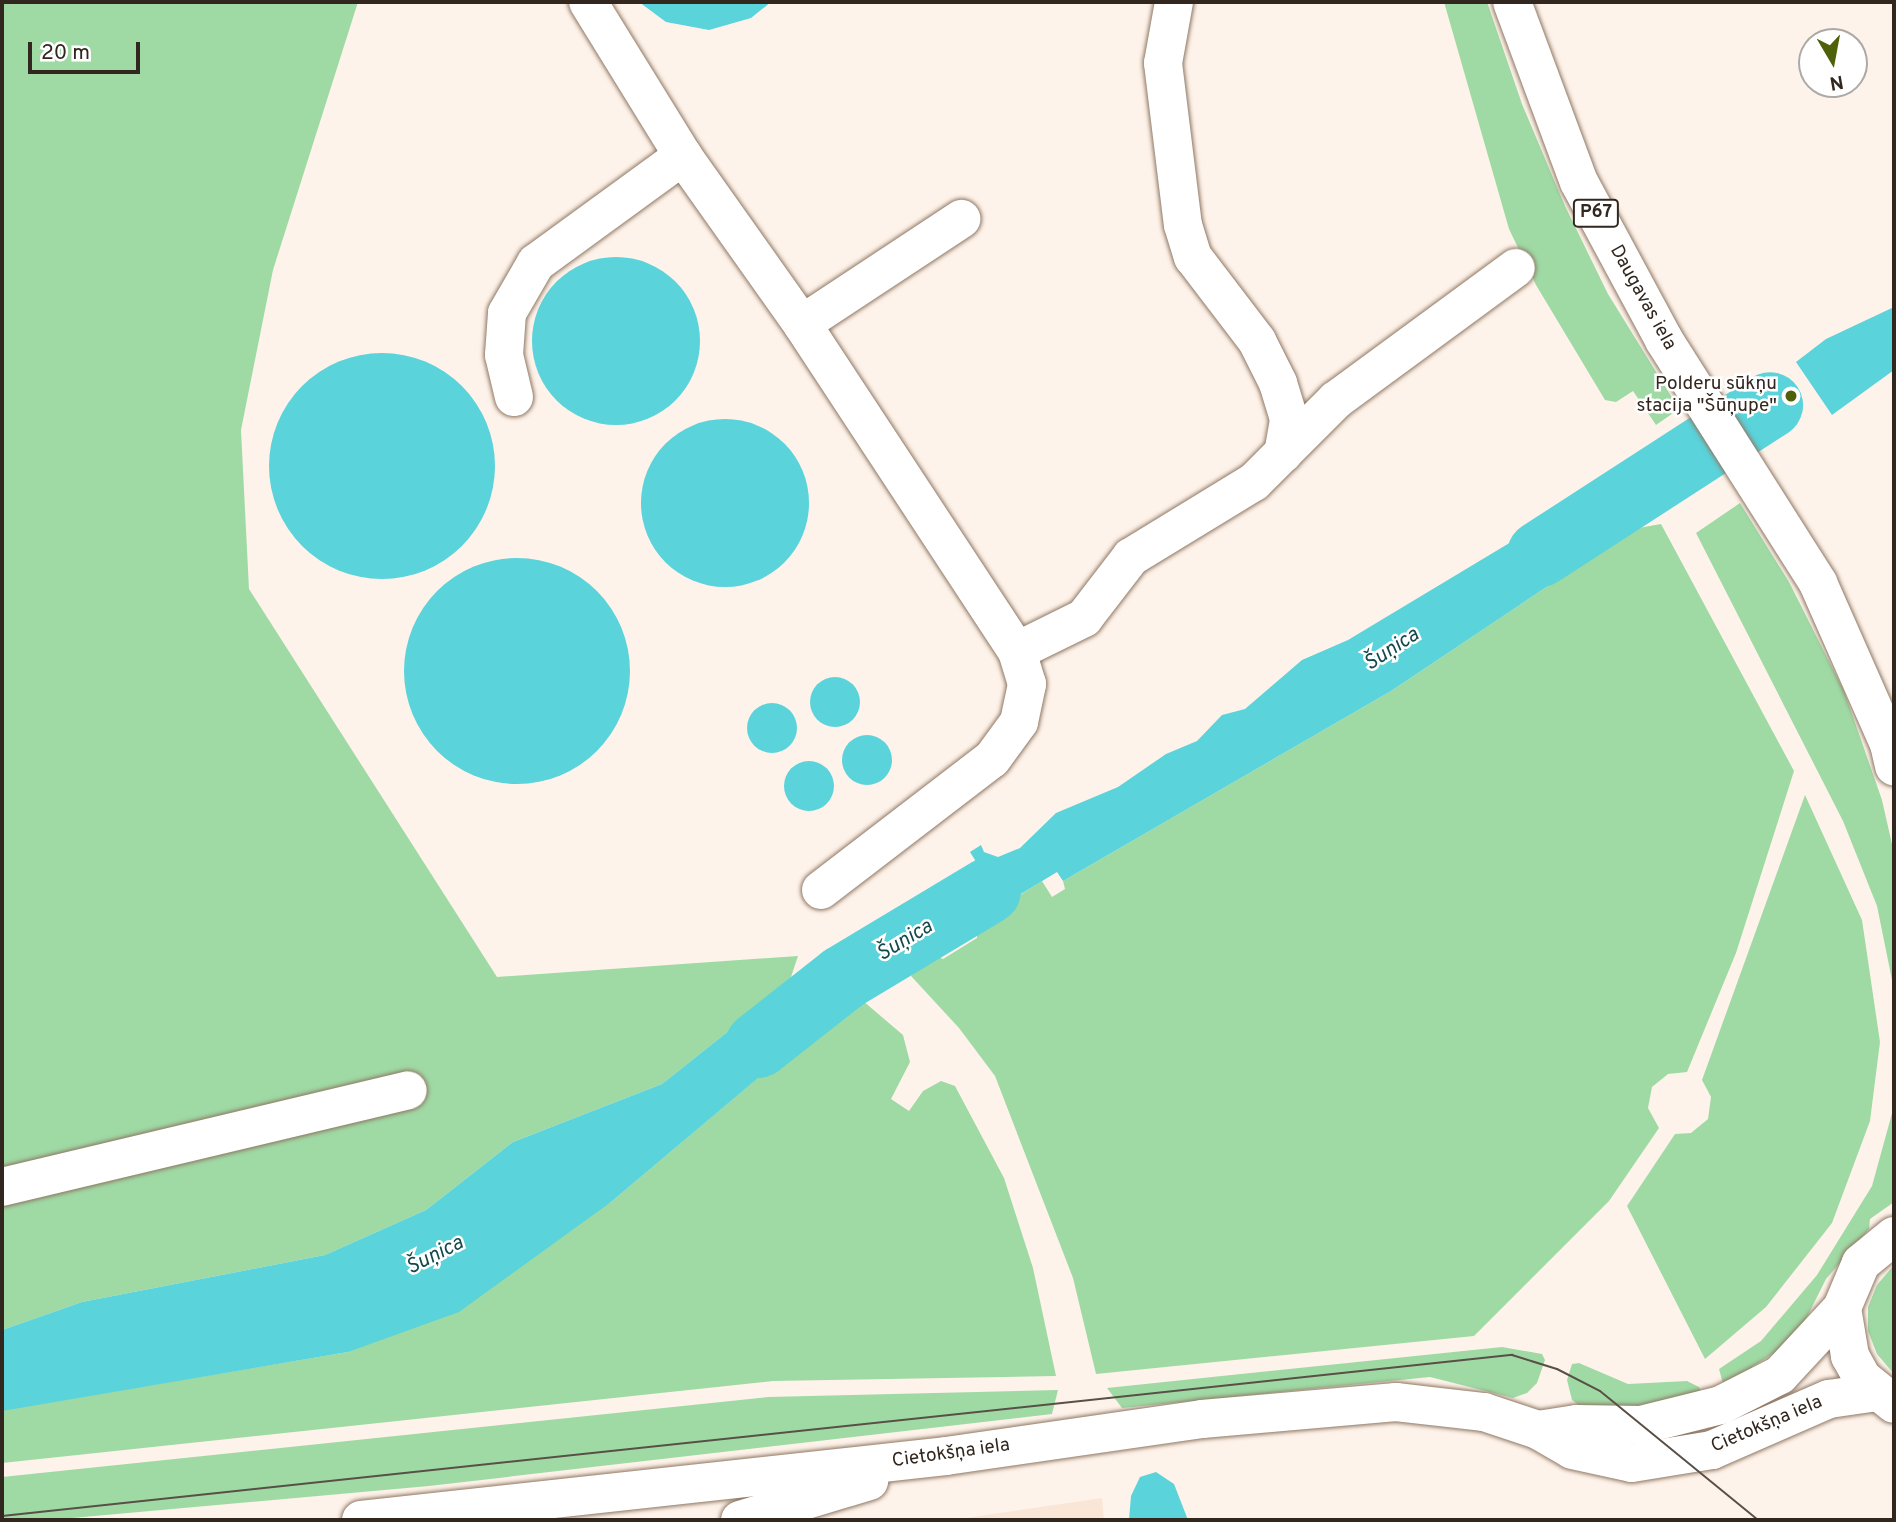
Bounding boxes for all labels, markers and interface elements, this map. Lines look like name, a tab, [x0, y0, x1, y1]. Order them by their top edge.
scale bar	[32, 28, 144, 72]
north arrow	[1798, 28, 1868, 98]
text: 20 m	[41, 40, 90, 67]
text: N	[1827, 69, 1845, 95]
road number: P67	[1572, 198, 1620, 228]
street label: Daugavas iela	[1604, 241, 1680, 355]
place label: Polderu sūkņu stacija "Šūņupe"	[1637, 374, 1777, 418]
marker: Polderu sūkņu stacija "Šūņupe"	[1783, 388, 1799, 404]
water label: Šuņica	[1360, 623, 1424, 677]
water label: Šuņica	[872, 915, 938, 967]
water label: Šuņica	[402, 1231, 468, 1281]
street label: Cietokšņa iela	[1708, 1391, 1826, 1459]
street label: Cietokšņa iela	[891, 1434, 1011, 1474]

